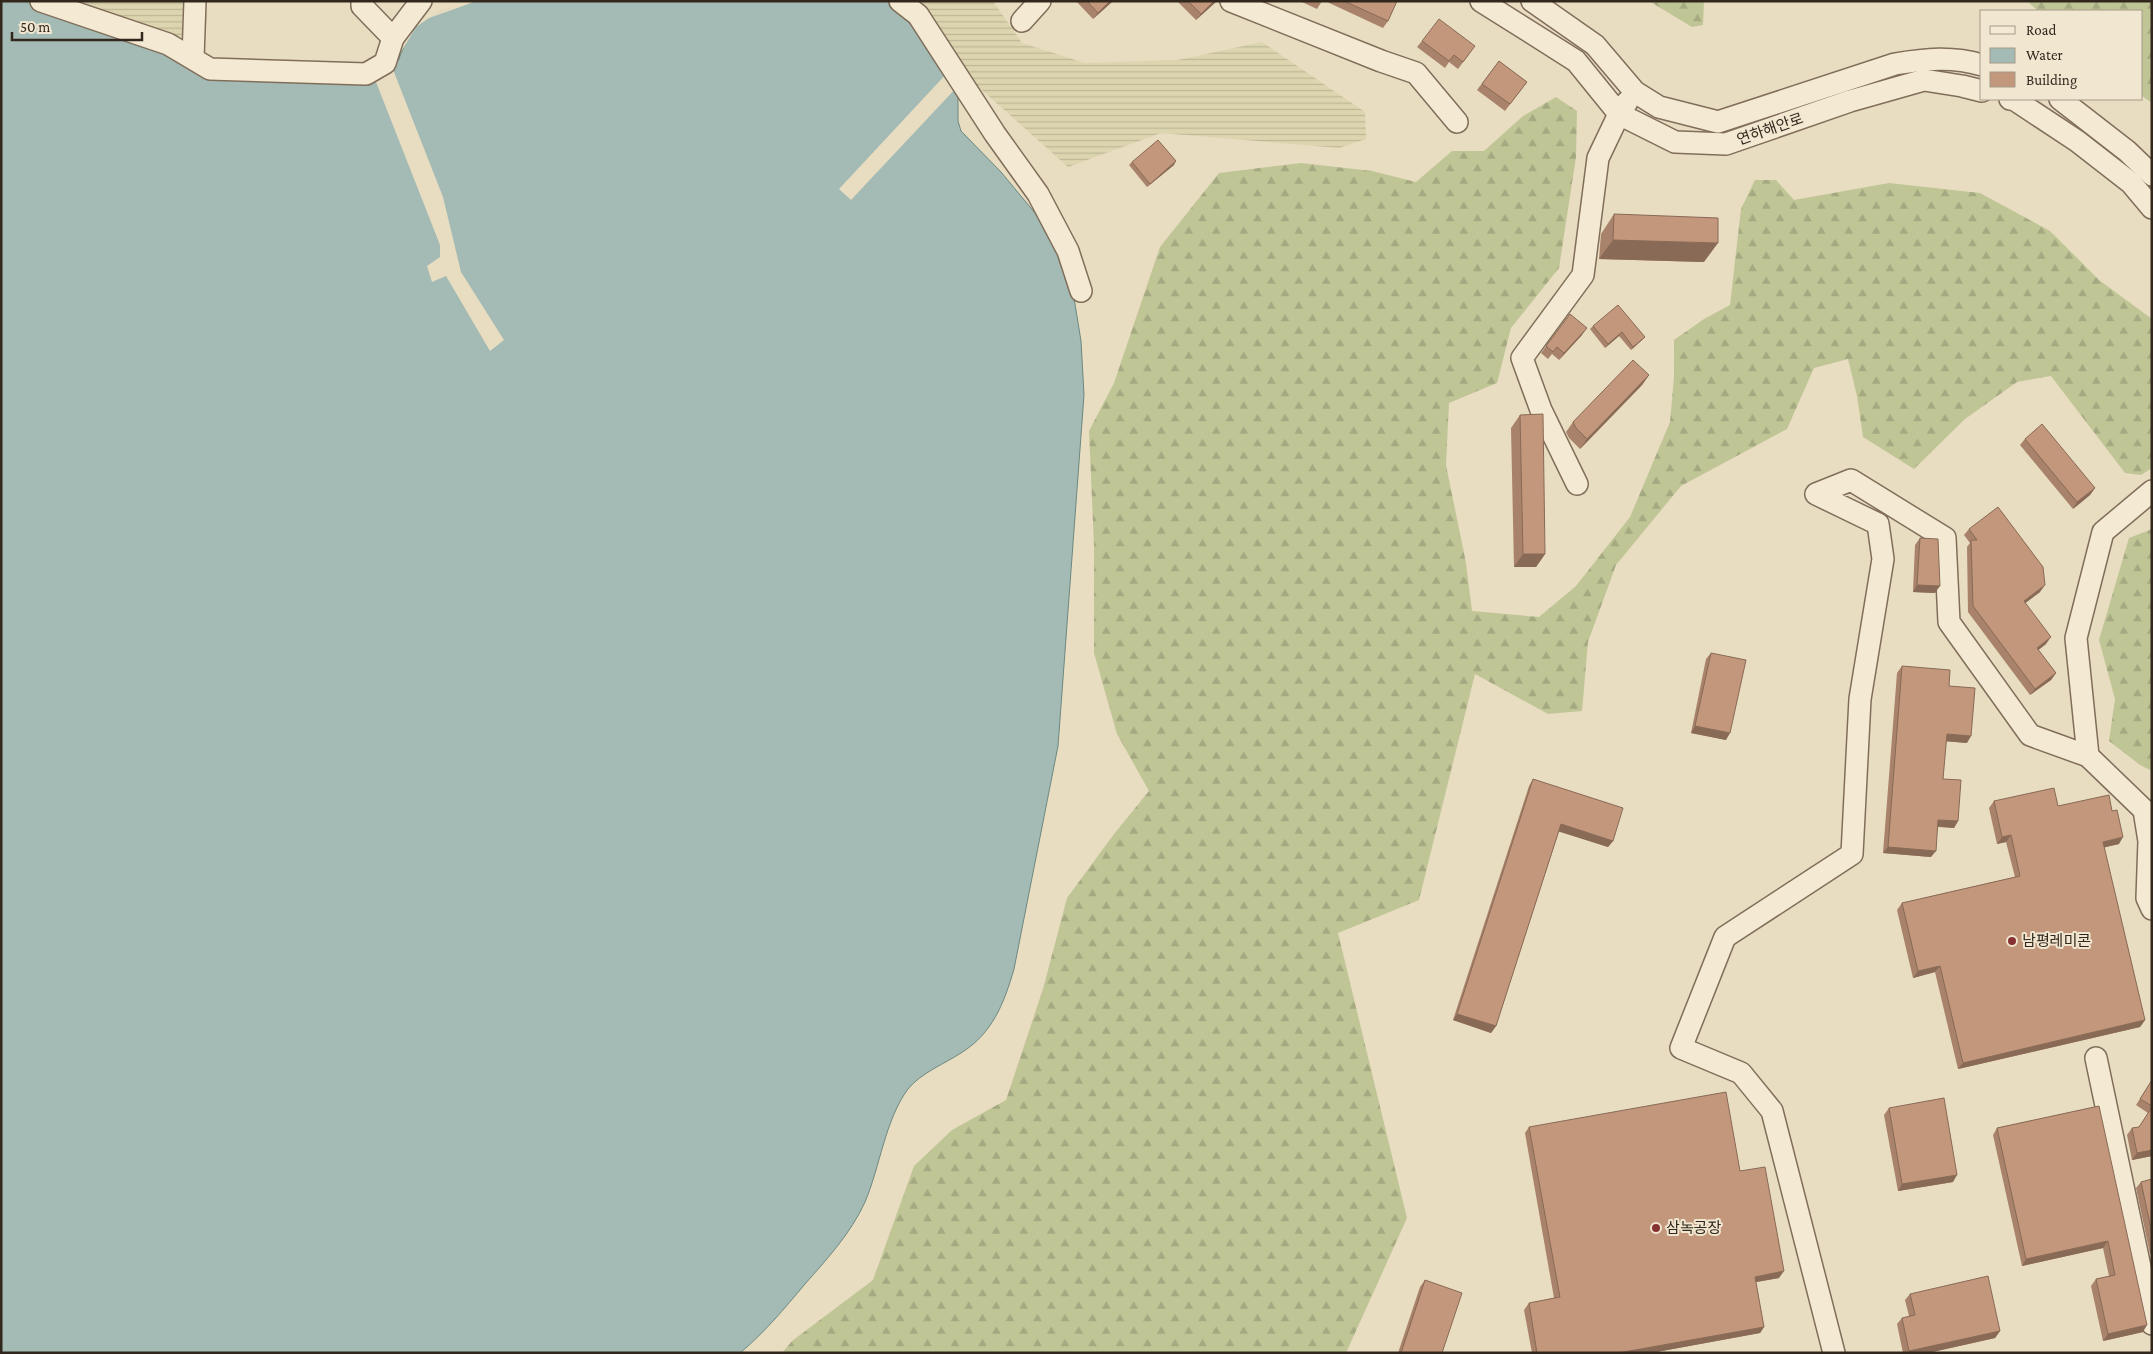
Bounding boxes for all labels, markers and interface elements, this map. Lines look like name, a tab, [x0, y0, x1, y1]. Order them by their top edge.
scale bar	[12, 10, 142, 42]
legend	[1980, 10, 2143, 100]
text: 50 m	[20, 19, 50, 35]
text: Road	[2026, 22, 2057, 38]
text: Water	[2026, 47, 2063, 63]
text: Building	[2026, 72, 2077, 89]
street label: 연하해안로	[1735, 110, 1805, 148]
place label: 남평레미콘	[2022, 933, 2091, 949]
marker: 남평레미콘	[2006, 935, 2018, 947]
place label: 삼녹공장	[1666, 1220, 1721, 1236]
marker: 삼녹공장	[1650, 1222, 1662, 1234]

